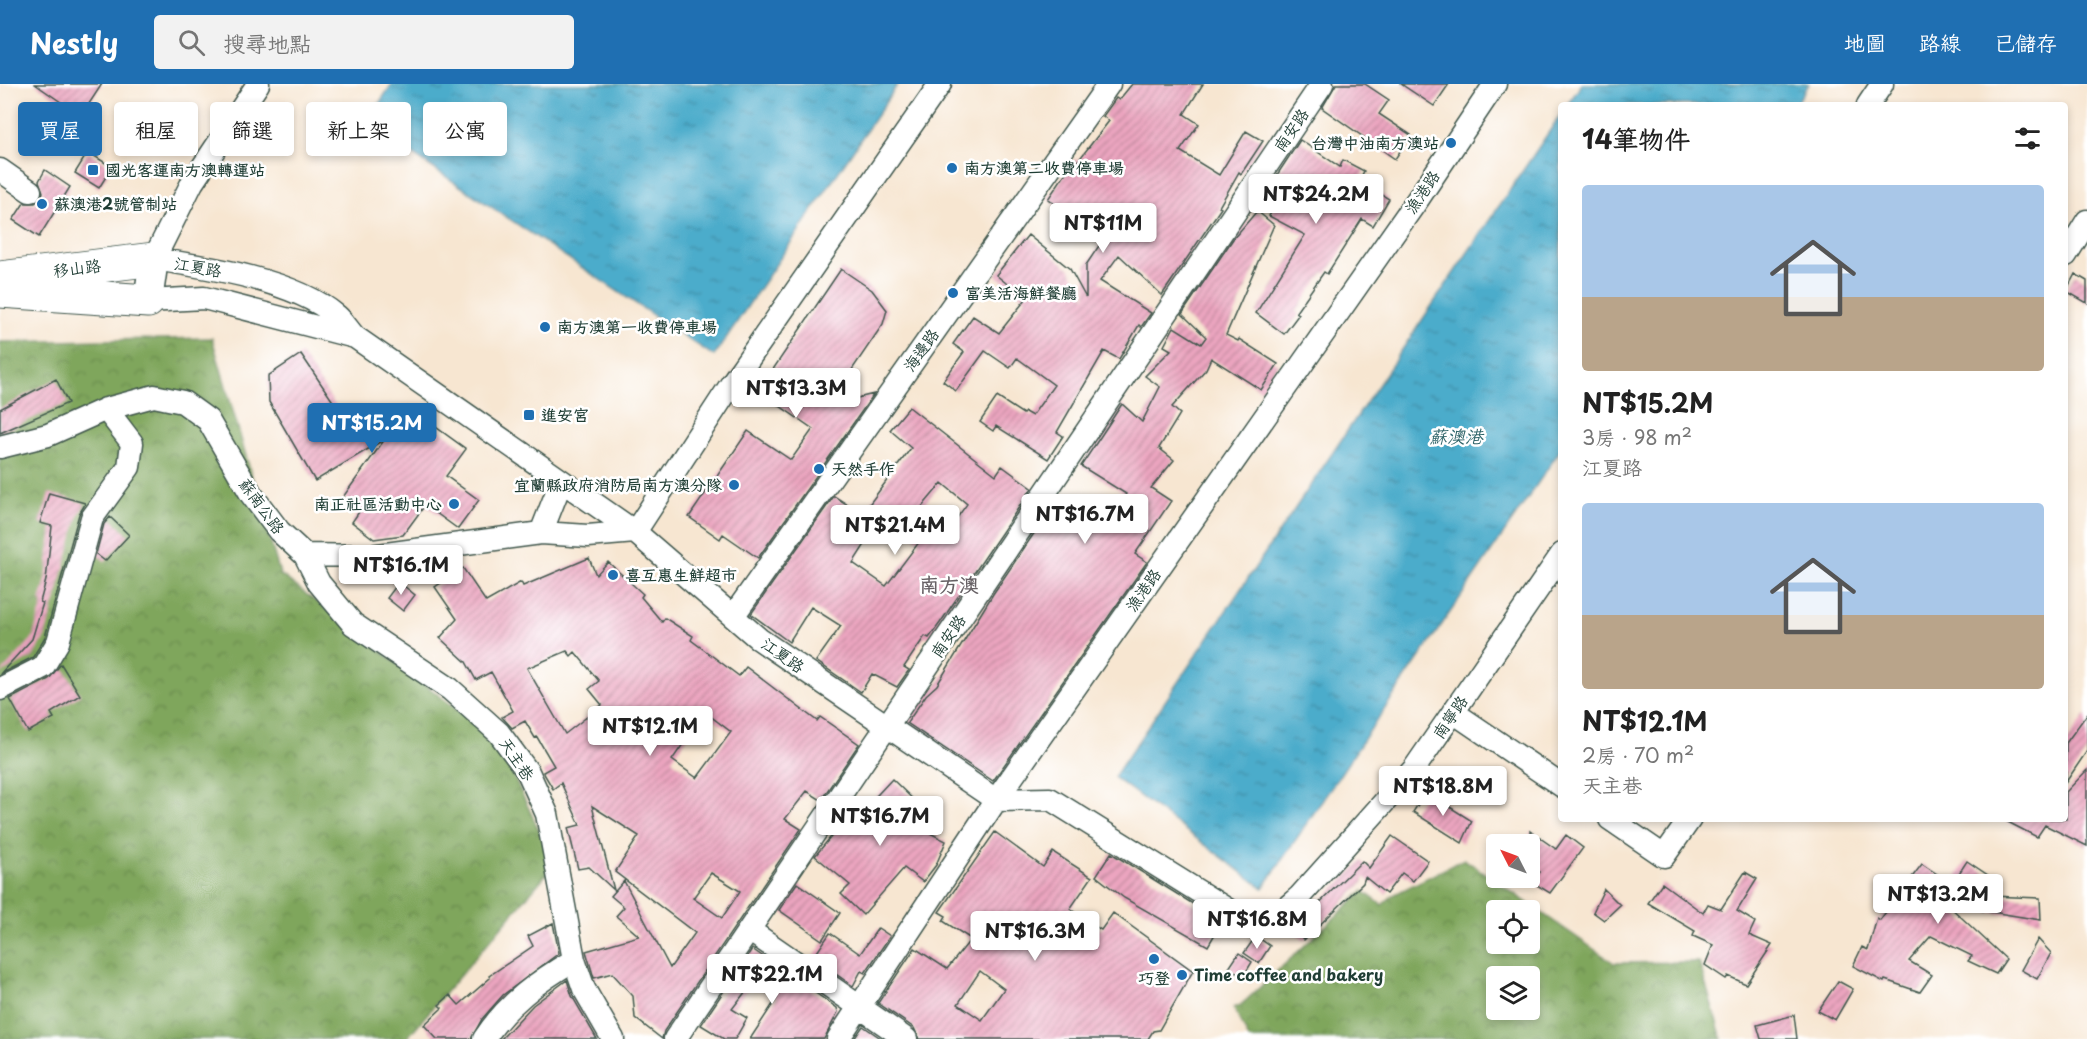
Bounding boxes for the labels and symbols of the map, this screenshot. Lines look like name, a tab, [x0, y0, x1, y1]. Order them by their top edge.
street label: 南安路	[1267, 103, 1314, 156]
place label: 台灣中油南方澳站	[1311, 130, 1439, 154]
marker: 台灣中油南方澳站	[1444, 136, 1458, 150]
place label: 南方澳第二收費停車場	[964, 155, 1124, 179]
place label: 國光客運南方澳轉運站	[105, 157, 265, 181]
marker: 南方澳第二收費停車場	[945, 161, 959, 175]
marker: 國光客運南方澳轉運站	[86, 163, 100, 177]
street label: 漁港路	[1398, 165, 1445, 218]
pin: NT$24.2M	[1254, 174, 1378, 225]
place label: 蘇澳港2號管制站	[54, 191, 177, 215]
marker: 蘇澳港2號管制站	[35, 197, 49, 211]
pin: NT$11M	[1054, 203, 1152, 254]
street label: 江夏路	[172, 250, 224, 282]
street label: 移山路	[52, 252, 102, 282]
place label: 富美活海鮮餐廳	[965, 280, 1077, 304]
marker: 富美活海鮮餐廳	[946, 286, 960, 300]
place label: 南方澳第一收費停車場	[557, 314, 717, 338]
marker: 南方澳第一收費停車場	[538, 320, 552, 334]
street label: 海邊路	[897, 323, 944, 376]
pin: NT$13.3M	[734, 368, 858, 419]
place label: 進安宮	[541, 402, 589, 426]
pin: NT$15.2M	[310, 403, 434, 454]
marker: 進安宮	[522, 408, 536, 422]
water label: 蘇澳港	[1429, 422, 1485, 449]
place label: 天然手作	[831, 456, 895, 480]
marker: 天然手作	[812, 462, 826, 476]
street label: 蘇南公路	[234, 472, 291, 538]
place label: 宜蘭縣政府消防局南方澳分隊	[514, 472, 722, 496]
marker: 宜蘭縣政府消防局南方澳分隊	[727, 478, 741, 492]
place label: 南正社區活動中心	[314, 491, 442, 515]
pin: NT$16.7M	[1023, 494, 1147, 545]
marker: 南正社區活動中心	[447, 497, 461, 511]
pin: NT$21.4M	[833, 505, 957, 556]
pin: NT$16.1M	[339, 545, 463, 596]
place label: 喜互惠生鮮超市	[625, 562, 737, 586]
street label: 漁港路	[1119, 563, 1166, 616]
marker: 喜互惠生鮮超市	[606, 568, 620, 582]
district label: 南方澳	[919, 569, 979, 599]
street label: 南安路	[924, 609, 971, 662]
street label: 江夏路	[757, 631, 810, 678]
street label: 南寧路	[1426, 690, 1473, 743]
pin: NT$12.1M	[588, 706, 712, 757]
street label: 天主巷	[494, 732, 541, 785]
pin: NT$18.8M	[1381, 766, 1505, 817]
pin: NT$16.7M	[818, 796, 942, 847]
north arrow	[1486, 834, 1540, 888]
pin: NT$13.2M	[1876, 874, 2000, 925]
pin: NT$16.8M	[1195, 899, 1319, 950]
pin: NT$16.3M	[973, 911, 1097, 962]
marker: 巧登	[1147, 952, 1161, 966]
pin: NT$22.1M	[710, 954, 834, 1005]
place label: Time coffee and bakery	[1194, 962, 1383, 986]
place label: 巧登	[1138, 965, 1170, 989]
marker: Time coffee and bakery	[1175, 968, 1189, 982]

